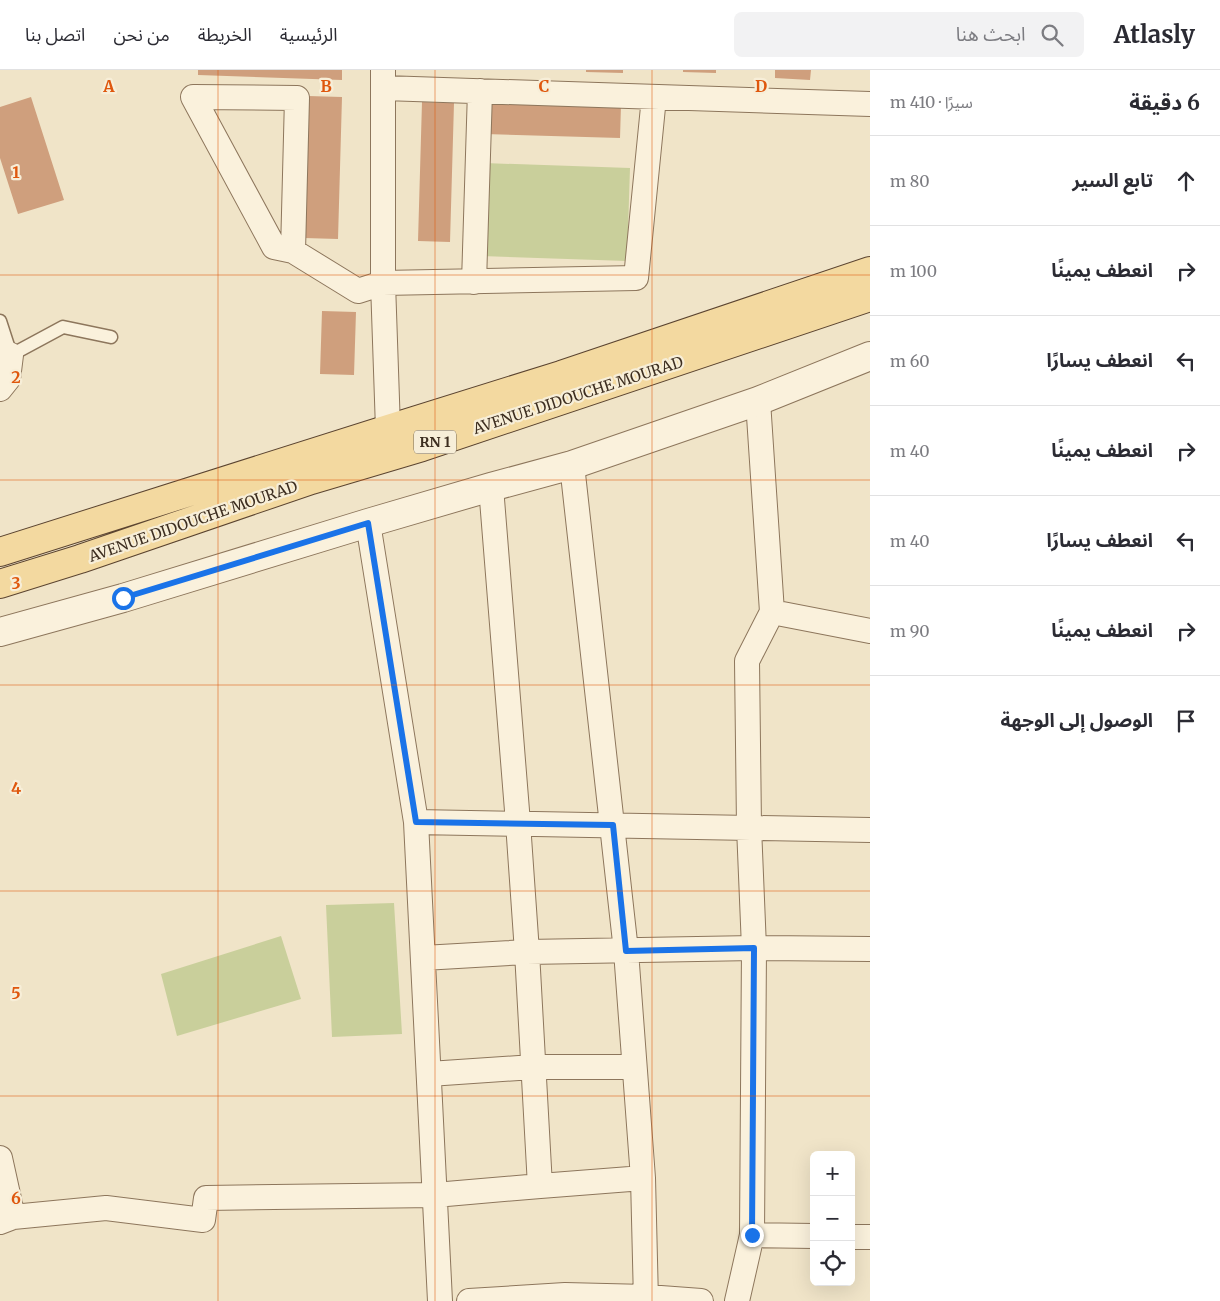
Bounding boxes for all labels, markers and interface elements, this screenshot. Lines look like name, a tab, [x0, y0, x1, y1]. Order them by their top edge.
search box	[734, 12, 1084, 57]
text: Atlasly	[1114, 19, 1195, 50]
icon: search	[1038, 21, 1066, 49]
text: ابحث هنا	[956, 22, 1026, 46]
text: اتصل بنا	[25, 23, 85, 46]
text: من نحن	[113, 23, 170, 46]
text: الخريطة	[198, 23, 252, 46]
text: الرئيسية	[280, 23, 338, 46]
text: A	[102, 76, 115, 96]
text: B	[320, 76, 332, 96]
text: C	[539, 76, 549, 96]
text: D	[755, 76, 767, 96]
text: 6 دقيقة	[1129, 89, 1200, 116]
text: سيرًا · 410 m	[890, 92, 973, 112]
text: 1	[12, 162, 20, 182]
icon: ahead	[1172, 167, 1200, 195]
text: تابع السير	[1072, 168, 1153, 192]
text: 80 m	[890, 171, 930, 191]
icon: right	[1172, 257, 1200, 285]
text: انعطف يمينًا	[1051, 258, 1153, 282]
text: 100 m	[890, 261, 937, 281]
icon: left	[1172, 347, 1200, 375]
text: انعطف يسارًا	[1046, 348, 1153, 372]
text: 60 m	[890, 351, 930, 371]
street label: AVENUE DIDOUCHE MOURAD	[470, 352, 685, 438]
text: 2	[11, 367, 21, 387]
road number: RN 1	[414, 431, 456, 454]
icon: right	[1172, 437, 1200, 465]
text: انعطف يمينًا	[1051, 438, 1153, 462]
text: 40 m	[890, 441, 930, 461]
street label: AVENUE DIDOUCHE MOURAD	[85, 476, 300, 566]
icon: left	[1172, 527, 1200, 555]
text: انعطف يسارًا	[1046, 528, 1153, 552]
text: 40 m	[890, 531, 930, 551]
text: 3	[11, 573, 21, 593]
route start	[112, 587, 135, 610]
icon: right	[1172, 617, 1200, 645]
text: انعطف يمينًا	[1051, 618, 1153, 642]
text: 90 m	[890, 621, 930, 641]
icon: arrive	[1172, 707, 1200, 735]
text: الوصول إلى الوجهة	[1001, 708, 1153, 732]
text: 4	[11, 778, 21, 798]
text: 5	[11, 983, 21, 1003]
map controls	[810, 1151, 855, 1286]
button: +	[810, 1151, 855, 1196]
text: 6	[11, 1188, 21, 1208]
button: −	[810, 1196, 855, 1241]
route end	[741, 1224, 764, 1247]
button: locate	[810, 1241, 855, 1286]

